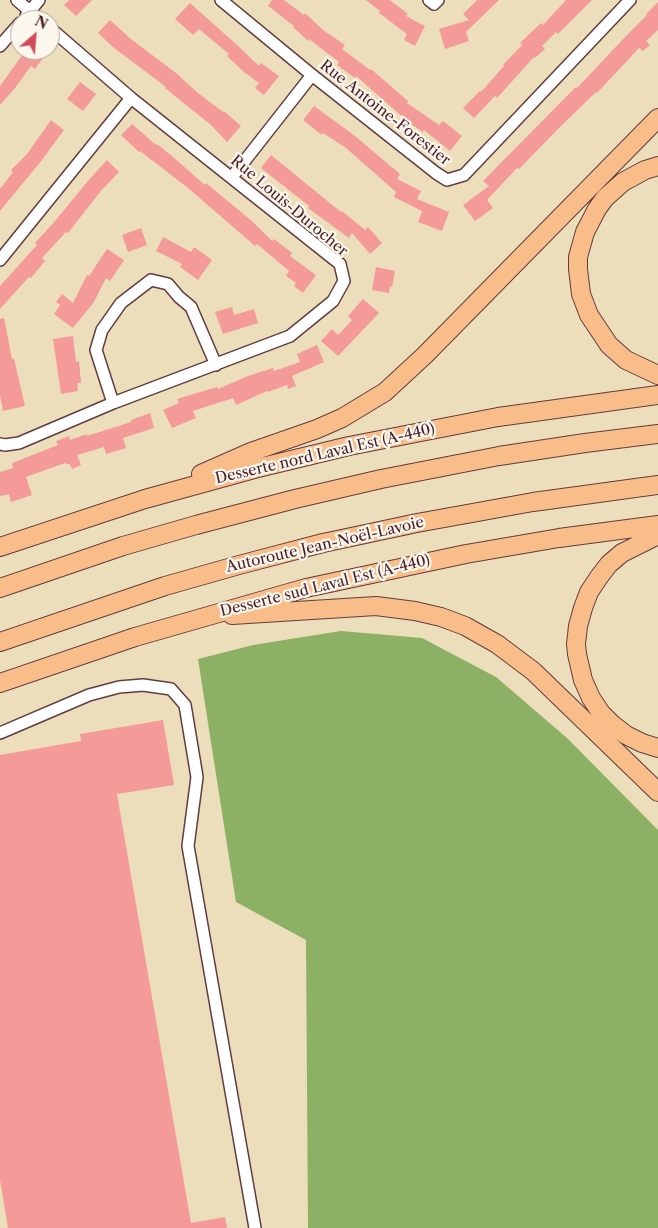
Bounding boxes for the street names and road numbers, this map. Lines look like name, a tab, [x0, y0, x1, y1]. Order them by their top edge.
street label: Rue Antoine-Forestier	[316, 56, 454, 170]
street label: Rue Louis-Durocher	[227, 152, 351, 260]
street label: Desserte nord Laval Est (A-440)	[214, 420, 436, 488]
street label: Autoroute Jean-Noël-Lavoie	[224, 513, 426, 577]
street label: Desserte sud Laval Est (A-440)	[218, 551, 432, 621]

